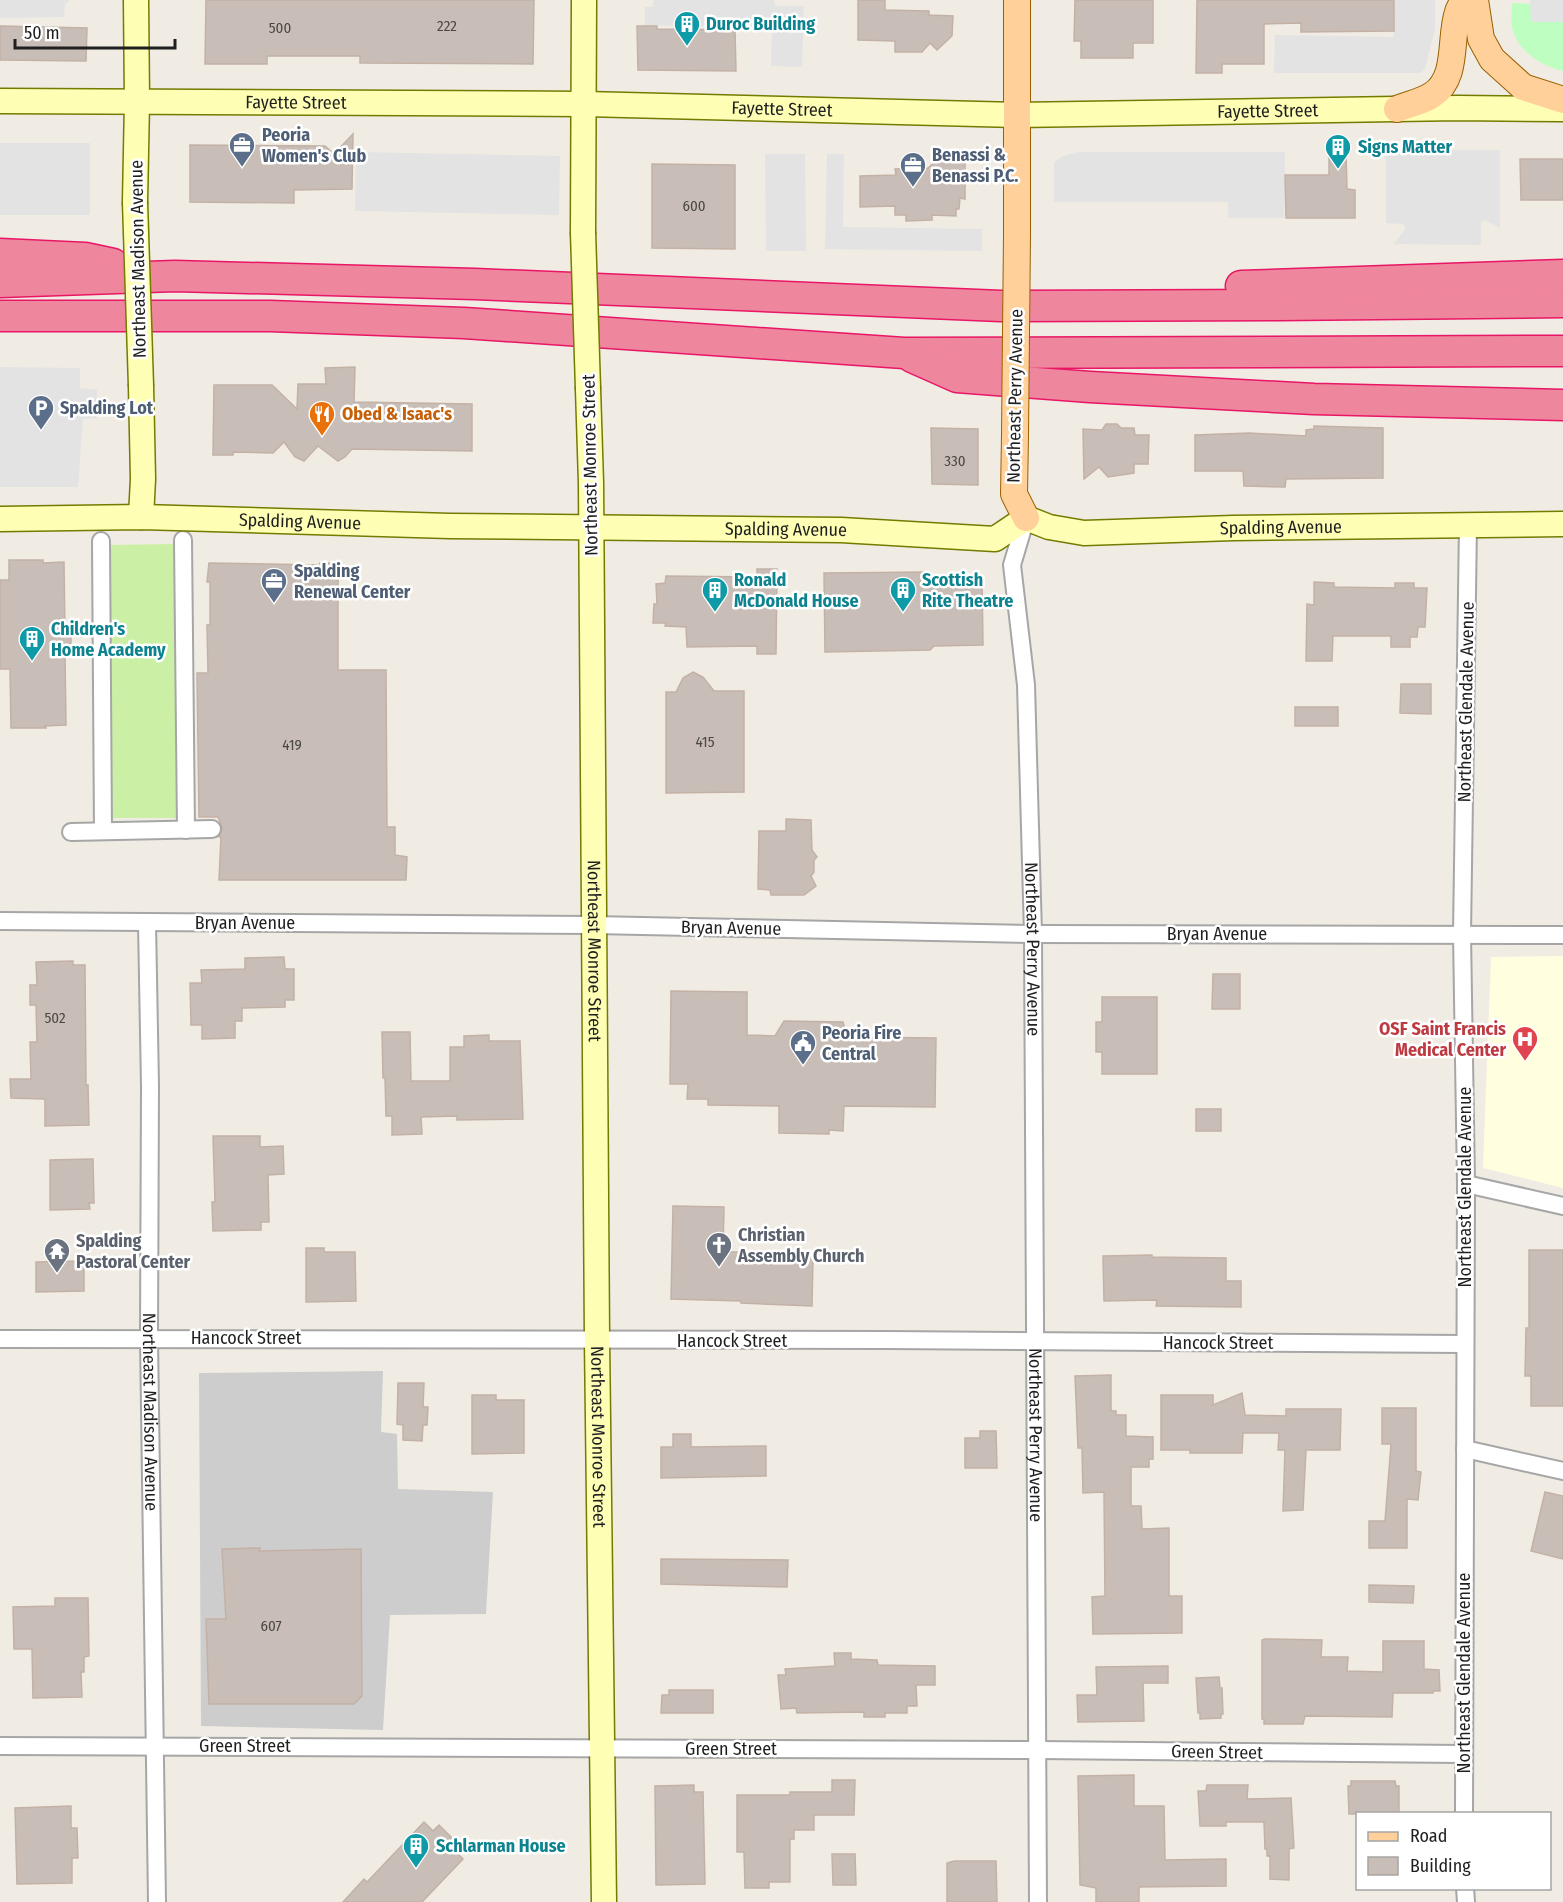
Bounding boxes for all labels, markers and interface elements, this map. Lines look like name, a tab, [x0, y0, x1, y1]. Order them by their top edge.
building icon: Duroc Building	[672, 9, 702, 47]
scale bar	[15, 12, 176, 50]
place label: Duroc Building	[706, 13, 815, 35]
house number: 222	[437, 17, 457, 35]
house number: 500	[269, 19, 291, 37]
text: 50 m	[24, 22, 60, 44]
street label: Fayette Street	[245, 91, 347, 114]
street label: Fayette Street	[731, 97, 833, 121]
street label: Fayette Street	[1217, 99, 1319, 123]
place label: Peoria Women's Club	[262, 124, 366, 167]
office icon: Peoria Women's Club	[227, 130, 257, 168]
building icon: Signs Matter	[1323, 132, 1353, 170]
place label: Signs Matter	[1358, 136, 1452, 158]
place label: Benassi & Benassi P.C.	[932, 144, 1018, 187]
office icon: Benassi & Benassi P.C.	[898, 150, 928, 188]
street label: Northeast Madison Avenue	[125, 160, 151, 358]
house number: 600	[682, 197, 706, 215]
street label: Northeast Perry Avenue	[1002, 309, 1028, 483]
street label: Northeast Monroe Street	[577, 374, 603, 556]
parking icon: Spalding Lot	[26, 393, 56, 431]
place label: Spalding Lot	[60, 397, 154, 419]
restaurant icon: Obed & Isaac's	[307, 399, 337, 437]
place label: Obed & Isaac's	[342, 403, 452, 425]
house number: 330	[944, 452, 966, 470]
street label: Spalding Avenue	[239, 509, 361, 534]
street label: Spalding Avenue	[1219, 516, 1342, 539]
street label: Spalding Avenue	[725, 518, 848, 541]
place label: Spalding Renewal Center	[294, 560, 411, 603]
office icon: Spalding Renewal Center	[259, 566, 289, 604]
place label: Ronald McDonald House	[734, 569, 859, 612]
place label: Scottish Rite Theatre	[922, 569, 1013, 612]
building icon: Ronald McDonald House	[700, 575, 730, 613]
building icon: Scottish Rite Theatre	[888, 575, 918, 613]
street label: Northeast Glendale Avenue	[1453, 601, 1479, 803]
place label: Children's Home Academy	[51, 618, 166, 661]
building icon: Children's Home Academy	[17, 624, 47, 662]
house number: 415	[695, 733, 715, 751]
house number: 419	[282, 736, 302, 754]
street label: Northeast Monroe Street	[583, 860, 606, 1042]
street label: Northeast Perry Avenue	[1020, 862, 1045, 1036]
street label: Bryan Avenue	[195, 912, 295, 934]
street label: Bryan Avenue	[681, 916, 782, 940]
street label: Bryan Avenue	[1167, 923, 1267, 945]
house number: 502	[44, 1009, 66, 1027]
place label: OSF Saint Francis Medical Center	[1379, 1018, 1506, 1061]
place label: Peoria Fire Central	[822, 1022, 901, 1065]
hospital icon: OSF Saint Francis Medical Center	[1510, 1024, 1540, 1062]
public building icon: Peoria Fire Central	[788, 1028, 818, 1066]
street label: Northeast Glendale Avenue	[1454, 1087, 1476, 1287]
place label: Christian Assembly Church	[737, 1224, 865, 1267]
place label: Spalding Pastoral Center	[76, 1230, 191, 1273]
church icon: Christian Assembly Church	[704, 1230, 734, 1268]
temple icon: Spalding Pastoral Center	[42, 1236, 72, 1274]
street label: Northeast Madison Avenue	[138, 1313, 162, 1511]
street label: Hancock Street	[191, 1327, 301, 1349]
street label: Hancock Street	[677, 1330, 787, 1352]
street label: Hancock Street	[1163, 1332, 1273, 1354]
street label: Northeast Monroe Street	[586, 1346, 610, 1528]
street label: Northeast Perry Avenue	[1024, 1348, 1047, 1522]
street label: Northeast Glendale Avenue	[1453, 1573, 1475, 1773]
house number: 607	[260, 1617, 282, 1635]
street label: Green Street	[199, 1735, 291, 1757]
street label: Green Street	[685, 1738, 777, 1760]
street label: Green Street	[1171, 1740, 1263, 1764]
legend	[1356, 1812, 1551, 1890]
text: Road	[1410, 1825, 1447, 1847]
building icon: Schlarman House	[401, 1831, 431, 1869]
place label: Schlarman House	[436, 1835, 566, 1857]
text: Building	[1410, 1855, 1471, 1877]

